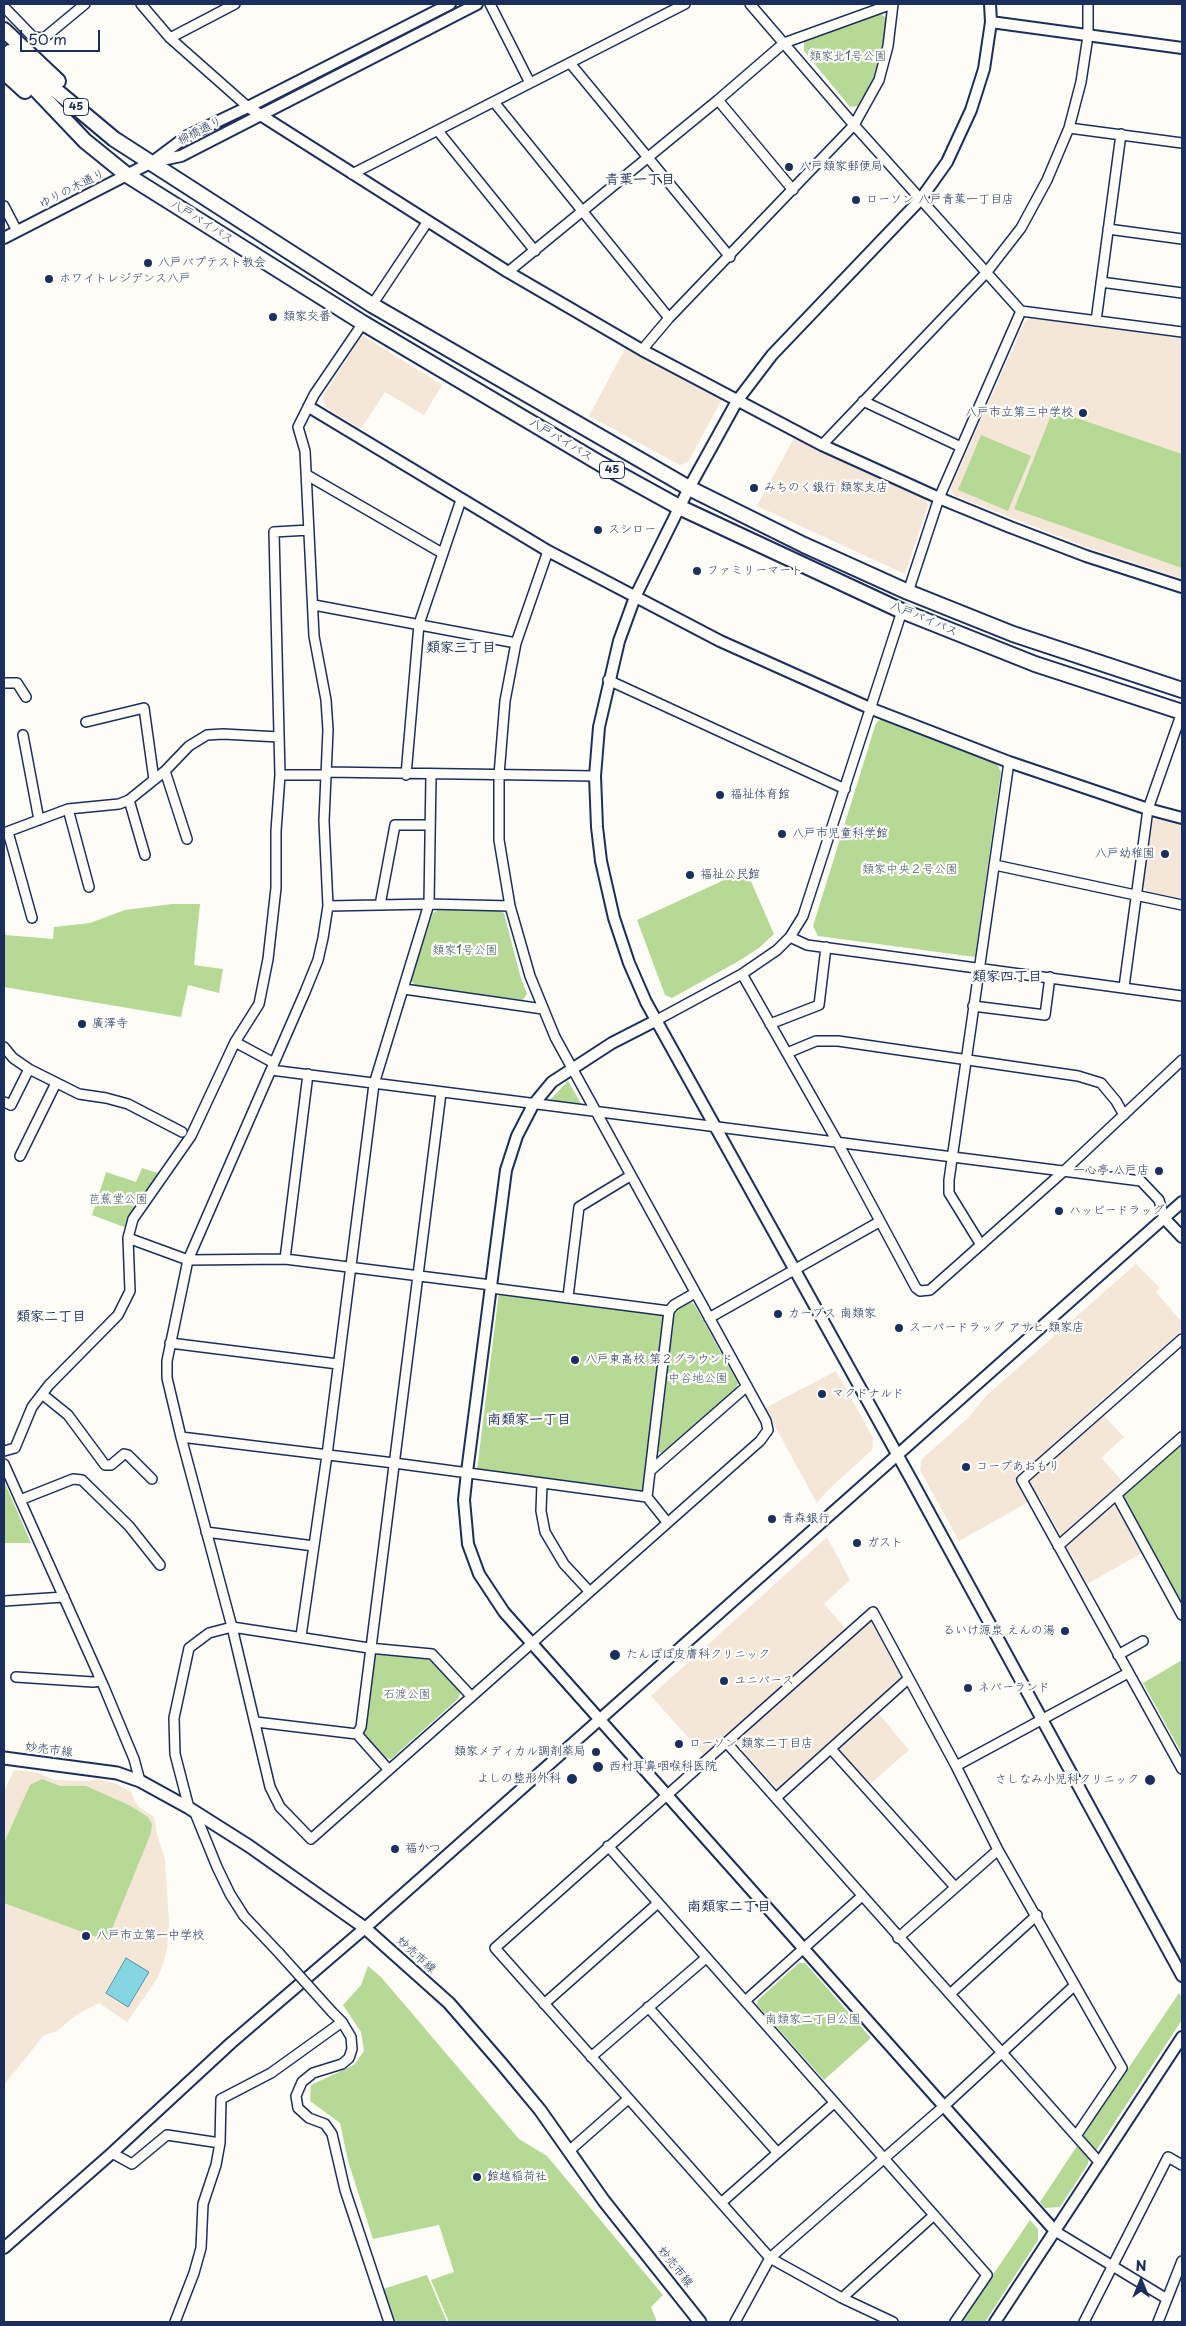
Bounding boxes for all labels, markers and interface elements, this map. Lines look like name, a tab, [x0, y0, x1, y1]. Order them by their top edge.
scale bar	[22, 20, 102, 52]
text: 50 m	[28, 27, 67, 50]
park label: 類家北1号公園	[809, 50, 887, 64]
road number: 45	[64, 98, 88, 115]
street label: 柳橋通り	[175, 114, 225, 148]
place label: 八戸類家郵便局	[799, 160, 883, 174]
marker: 八戸類家郵便局	[783, 161, 795, 173]
street label: ゆりの木通り	[37, 166, 107, 212]
district label: 青葉一丁目	[605, 172, 675, 188]
place label: ローソン 八戸青葉一丁目店	[866, 193, 1014, 207]
marker: ローソン 八戸青葉一丁目店	[850, 194, 862, 206]
street label: 八戸バイパス	[168, 197, 236, 247]
place label: 八戸バプテスト教会	[158, 256, 266, 270]
marker: 八戸バプテスト教会	[142, 257, 154, 269]
place label: ホワイトレジデンス八戸	[59, 272, 191, 286]
marker: ホワイトレジデンス八戸	[43, 273, 55, 285]
place label: 類家交番	[283, 310, 331, 324]
marker: 類家交番	[267, 311, 279, 323]
place label: 八戸市立第三中学校	[965, 406, 1073, 420]
marker: 八戸市立第三中学校	[1077, 407, 1089, 419]
street label: 八戸バイパス	[526, 415, 596, 465]
road number: 45	[600, 462, 624, 478]
place label: みちのく銀行 類家支店	[764, 481, 888, 495]
marker: みちのく銀行 類家支店	[748, 482, 760, 494]
place label: スシロー	[608, 523, 656, 537]
marker: スシロー	[592, 524, 604, 536]
place label: ファミリーマート	[707, 564, 803, 578]
marker: ファミリーマート	[691, 565, 703, 577]
street label: 八戸バイパス	[888, 598, 960, 640]
district label: 類家三丁目	[426, 640, 496, 656]
place label: 福祉体育館	[730, 788, 790, 802]
marker: 福祉体育館	[714, 789, 726, 801]
place label: 八戸市児童科学館	[792, 827, 888, 841]
marker: 八戸市児童科学館	[776, 828, 788, 840]
place label: 八戸幼稚園	[1095, 847, 1155, 861]
marker: 八戸幼稚園	[1159, 848, 1171, 860]
park label: 類家中央２号公園	[862, 863, 958, 877]
place label: 福祉公民館	[700, 868, 760, 882]
marker: 福祉公民館	[684, 869, 696, 881]
park label: 類家1号公園	[432, 944, 498, 958]
district label: 類家四丁目	[972, 969, 1042, 985]
place label: 廣澤寺	[92, 1017, 128, 1031]
marker: 廣澤寺	[76, 1018, 88, 1030]
place label: 一心亭 八戸店	[1073, 1164, 1149, 1178]
marker: 一心亭 八戸店	[1153, 1165, 1165, 1177]
park label: 芭蕉堂公園	[88, 1193, 148, 1207]
place label: ハッピードラッグ	[1069, 1204, 1164, 1218]
marker: ハッピードラッグ	[1053, 1205, 1065, 1217]
place label: カーブス 南類家	[788, 1307, 876, 1321]
marker: カーブス 南類家	[772, 1308, 784, 1320]
district label: 類家二丁目	[16, 1309, 86, 1325]
place label: スーパードラッグ アサヒ 類家店	[909, 1321, 1084, 1335]
marker: スーパードラッグ アサヒ 類家店	[893, 1322, 905, 1334]
place label: 八戸東高校 第２グラウンド	[585, 1353, 733, 1367]
marker: 八戸東高校 第２グラウンド	[569, 1354, 581, 1366]
park label: 中谷地公園	[668, 1372, 728, 1386]
place label: マクドナルド	[832, 1387, 904, 1401]
marker: マクドナルド	[816, 1388, 828, 1400]
district label: 南類家一丁目	[487, 1412, 571, 1428]
place label: コープあおもり	[976, 1460, 1060, 1474]
marker: コープあおもり	[960, 1461, 972, 1473]
place label: 青森銀行	[782, 1512, 830, 1526]
marker: 青森銀行	[766, 1513, 778, 1525]
place label: ガスト	[867, 1536, 903, 1550]
marker: ガスト	[851, 1537, 863, 1549]
place label: るいけ源泉 えんの湯	[943, 1624, 1055, 1638]
marker: るいけ源泉 えんの湯	[1059, 1625, 1071, 1637]
marker: たんぽぽ皮膚科クリニック	[608, 1648, 622, 1662]
place label: たんぽぽ皮膚科クリニック	[626, 1648, 770, 1662]
place label: ユニバース	[734, 1674, 794, 1688]
marker: ユニバース	[718, 1675, 730, 1687]
place label: ネバーランド	[978, 1681, 1050, 1695]
marker: ネバーランド	[962, 1682, 974, 1694]
park label: 石渡公園	[383, 1688, 431, 1702]
place label: ローソン 類家二丁目店	[689, 1737, 813, 1751]
marker: ローソン 類家二丁目店	[673, 1738, 685, 1750]
street label: 妙売市線	[24, 1740, 74, 1760]
place label: 類家メディカル調剤薬局	[454, 1745, 586, 1759]
marker: 類家メディカル調剤薬局	[590, 1746, 602, 1758]
marker: 西村耳鼻咽喉科医院	[591, 1760, 605, 1774]
place label: 西村耳鼻咽喉科医院	[609, 1760, 717, 1774]
place label: よしの整形外科	[477, 1772, 561, 1786]
marker: よしの整形外科	[565, 1772, 579, 1786]
place label: さしなみ小児科クリニック	[995, 1773, 1139, 1787]
marker: さしなみ小児科クリニック	[1143, 1773, 1157, 1787]
place label: 福かつ	[405, 1842, 441, 1856]
marker: 福かつ	[389, 1843, 401, 1855]
district label: 南類家二丁目	[687, 1899, 771, 1915]
place label: 八戸市立第一中学校	[96, 1929, 204, 1943]
marker: 八戸市立第一中学校	[80, 1930, 92, 1942]
street label: 妙売市線	[393, 1934, 439, 1976]
park label: 南類家二丁目公園	[765, 2013, 861, 2027]
place label: 館越稲荷社	[487, 2170, 547, 2184]
marker: 館越稲荷社	[471, 2171, 483, 2183]
street label: 妙売市線	[654, 2244, 696, 2290]
text: N	[1135, 2255, 1147, 2276]
north arrow	[1116, 2256, 1166, 2306]

